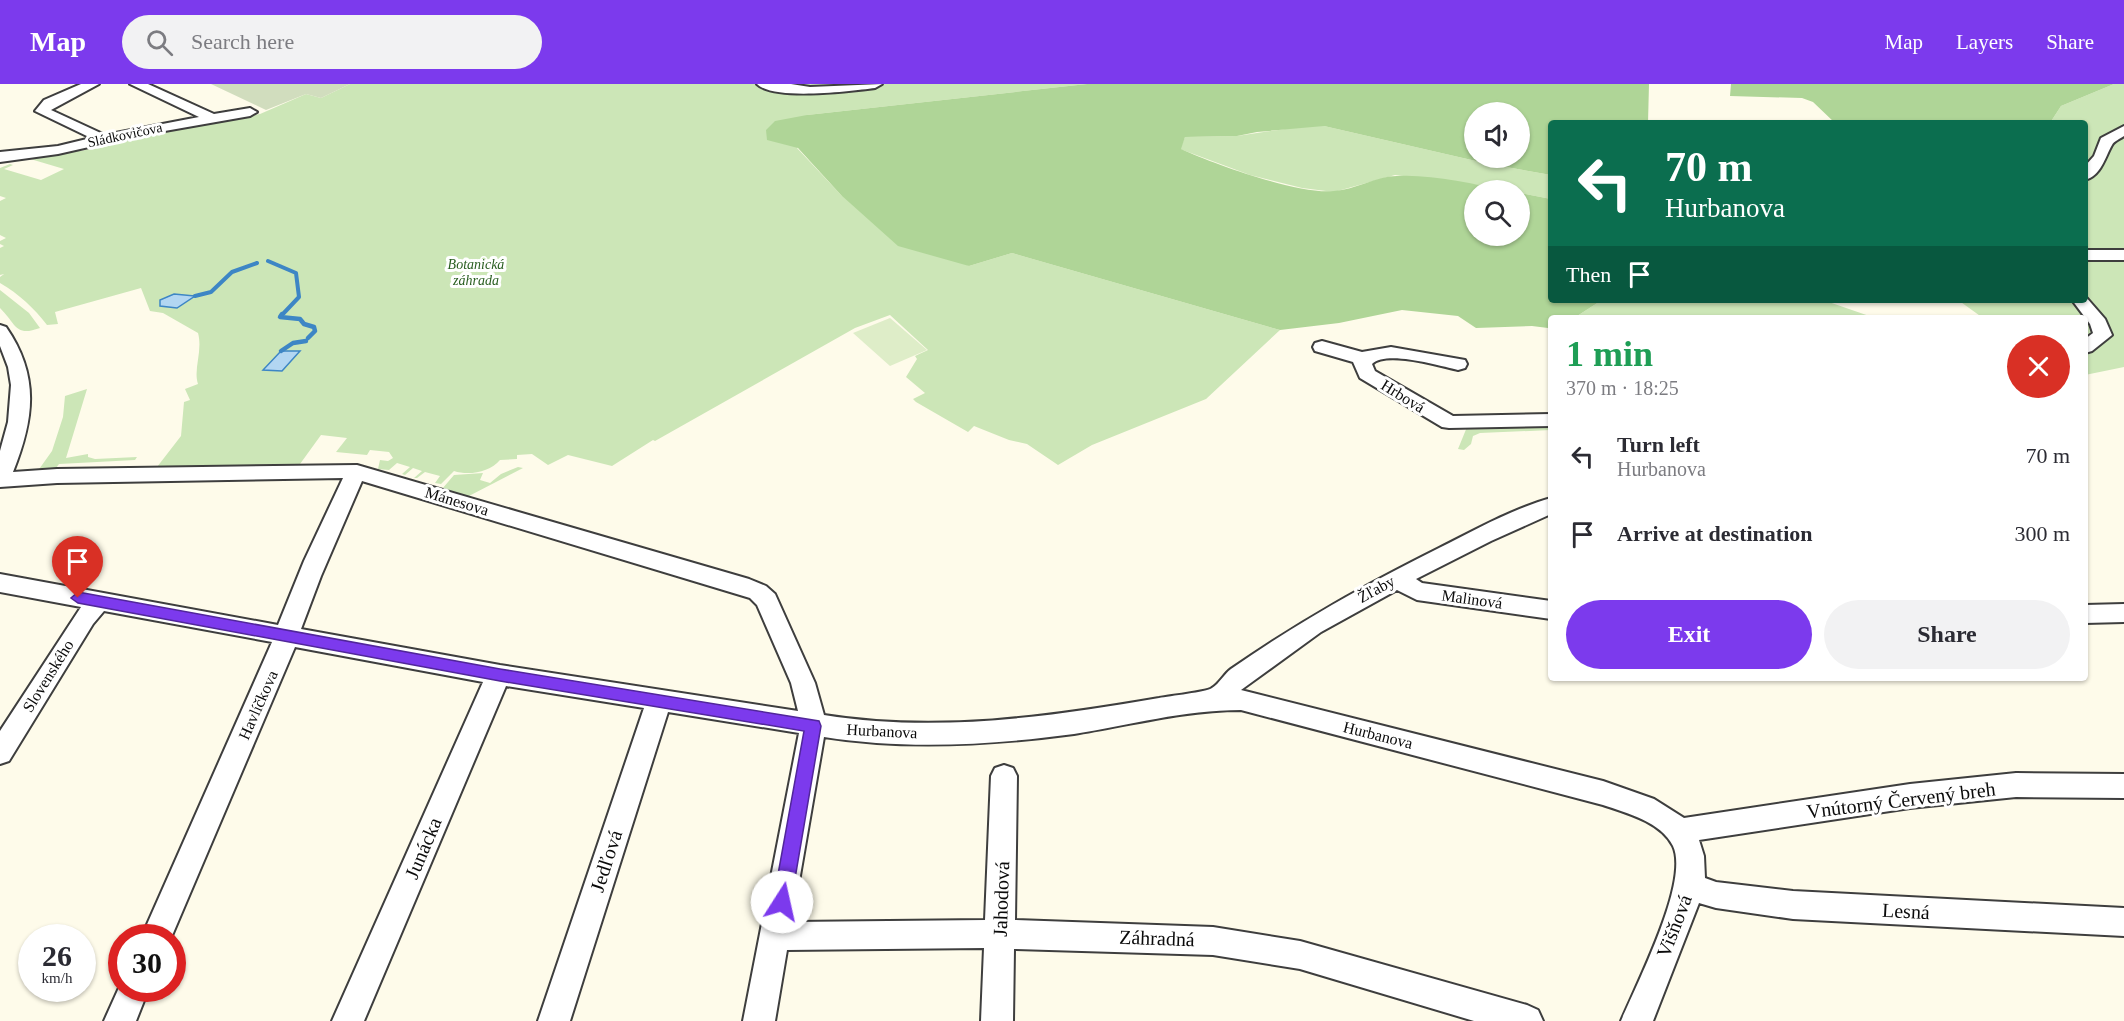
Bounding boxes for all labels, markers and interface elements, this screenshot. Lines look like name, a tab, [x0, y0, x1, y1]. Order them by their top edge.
search box	[122, 15, 542, 69]
text: Map	[30, 26, 86, 57]
icon: search	[143, 26, 176, 59]
text: Search here	[191, 29, 294, 54]
text: Map	[1885, 30, 1923, 54]
text: Layers	[1956, 30, 2013, 54]
text: Share	[2046, 30, 2094, 54]
map controls	[1464, 102, 1530, 246]
button: sound	[1464, 102, 1530, 168]
street label: Sládkovičova	[86, 120, 165, 150]
icon: left	[1566, 144, 1644, 222]
text: 70 m	[1665, 144, 1753, 190]
button: search	[1464, 180, 1530, 246]
text: Hurbanova	[1665, 193, 1785, 223]
park label: Botanická záhrada	[448, 257, 504, 288]
icon: arrive	[1623, 258, 1656, 291]
text: Then	[1566, 262, 1611, 287]
text: 1 min	[1566, 334, 1653, 374]
button: close	[2007, 335, 2070, 398]
street label: Hrbová	[1378, 376, 1428, 416]
text: 370 m · 18:25	[1566, 377, 1679, 399]
text: Turn left	[1617, 432, 1700, 457]
icon: left	[1566, 440, 1599, 473]
text: 70 m	[2025, 443, 2070, 468]
text: Hurbanova	[1617, 458, 1706, 480]
street label: Mánesova	[423, 483, 491, 519]
icon: arrive	[1566, 518, 1599, 551]
text: Arrive at destination	[1617, 521, 1813, 546]
text: 300 m	[2014, 521, 2070, 546]
pin	[52, 536, 103, 598]
icon: arrive	[61, 545, 94, 578]
street label: Žľaby	[1354, 571, 1398, 607]
street label: Malinová	[1440, 586, 1504, 612]
button: Exit	[1566, 600, 1812, 669]
button: Share	[1824, 600, 2070, 669]
street label: Slovenského	[19, 637, 77, 715]
street label: Havlíčkova	[235, 668, 281, 742]
street label: Hurbanova	[1341, 718, 1415, 752]
street label: Hurbanova	[846, 721, 918, 741]
street label: Vnútorný Červený breh	[1805, 777, 1997, 823]
street label: Junácka	[400, 814, 446, 882]
street label: Jedľová	[586, 827, 626, 895]
street label: Jahodová	[989, 861, 1013, 937]
position arrow	[750, 870, 814, 934]
street label: Višňová	[1652, 891, 1696, 961]
street label: Lesná	[1882, 899, 1931, 923]
speed limit sign: 30	[108, 924, 186, 1002]
street label: Záhradná	[1119, 926, 1195, 950]
text: 26	[42, 939, 72, 972]
text: km/h	[42, 970, 72, 986]

